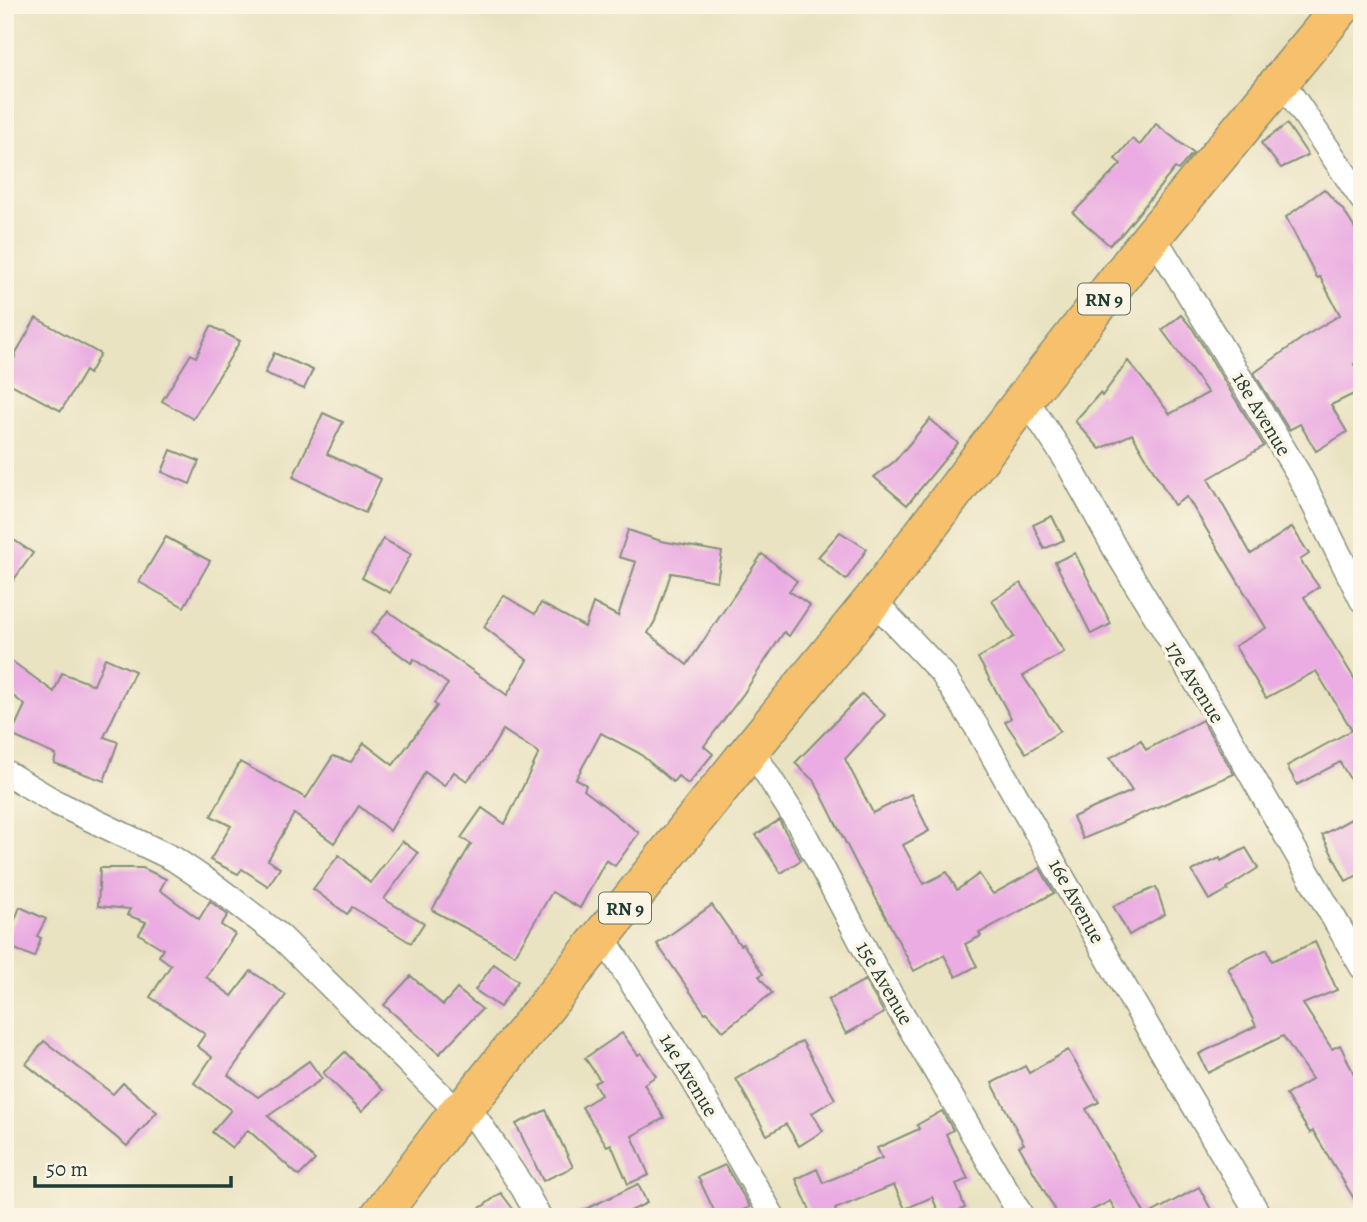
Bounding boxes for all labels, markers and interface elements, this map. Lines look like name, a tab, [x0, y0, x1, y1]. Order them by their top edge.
road number: RN 9	[1078, 284, 1130, 314]
street label: 18e Avenue	[1226, 367, 1298, 461]
street label: 17e Avenue	[1159, 636, 1231, 728]
street label: 16e Avenue	[1042, 854, 1112, 948]
road number: RN 9	[599, 893, 651, 924]
street label: 15e Avenue	[850, 936, 920, 1030]
street label: 14e Avenue	[653, 1028, 725, 1122]
scale bar	[35, 1145, 231, 1189]
text: 50 m	[46, 1155, 88, 1183]

